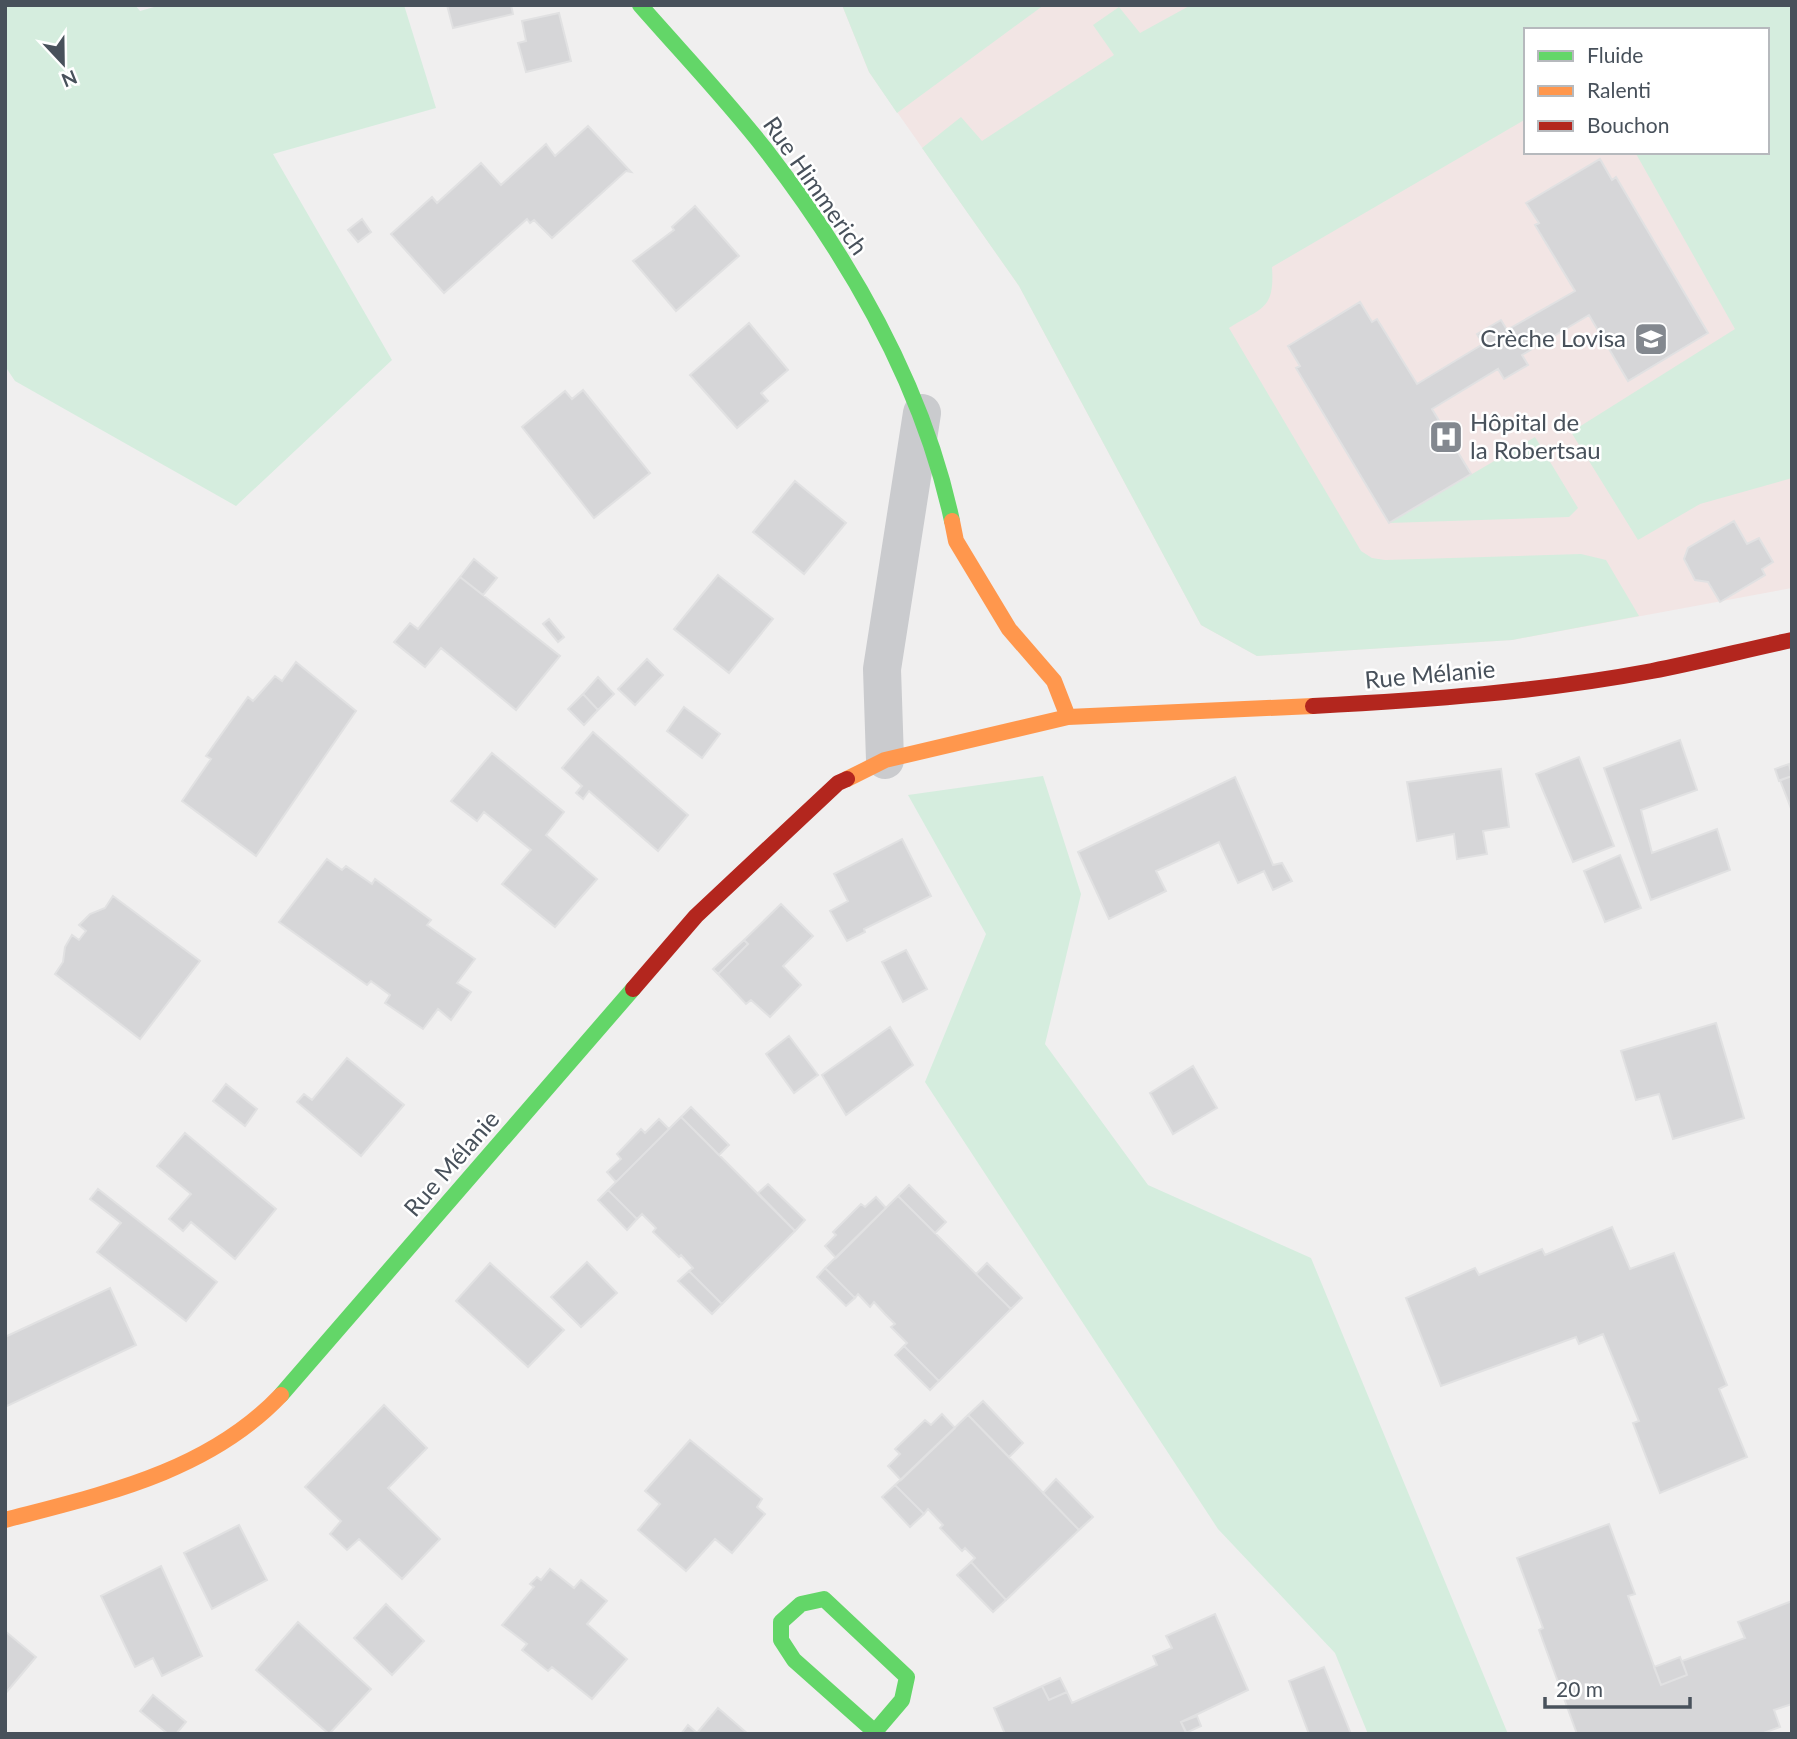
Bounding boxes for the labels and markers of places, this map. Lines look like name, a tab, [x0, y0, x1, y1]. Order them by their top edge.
school or university icon: Crèche Lovisa	[1632, 320, 1670, 358]
place label: Crèche Lovisa	[1480, 323, 1626, 352]
place label: Hôpital de la Robertsau	[1470, 407, 1601, 464]
hospital icon: Hôpital de la Robertsau	[1427, 418, 1465, 456]

